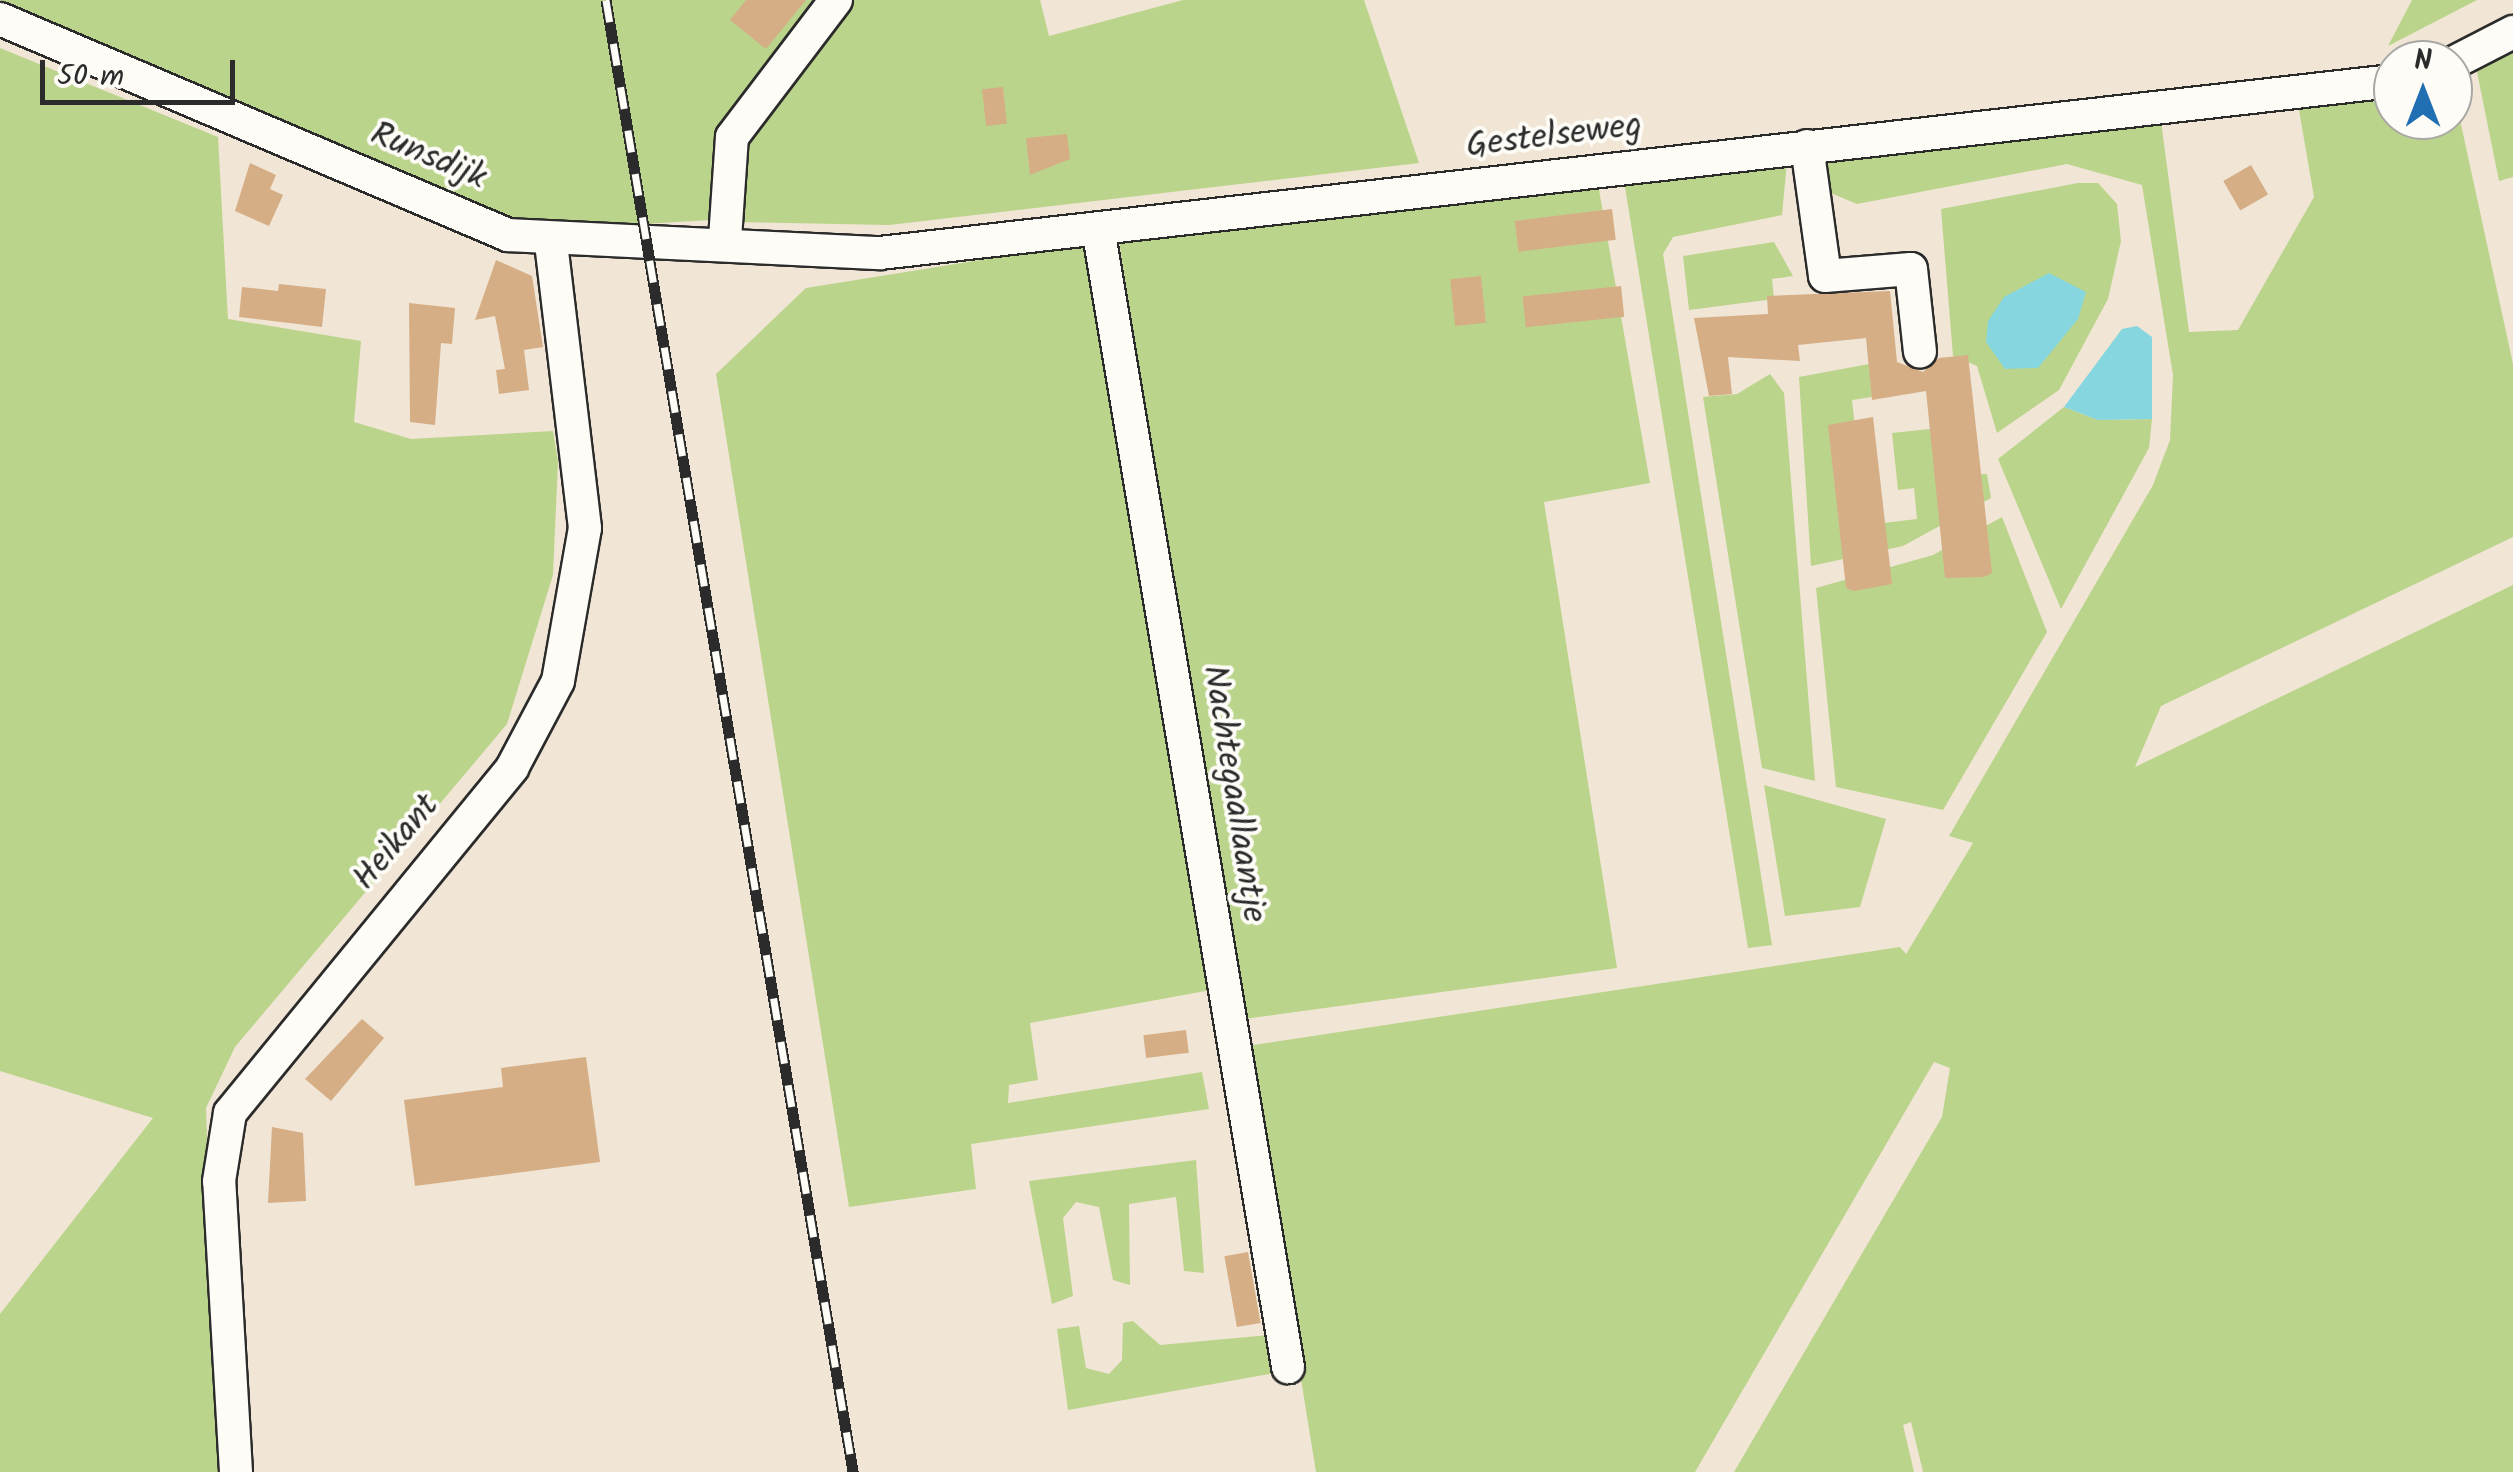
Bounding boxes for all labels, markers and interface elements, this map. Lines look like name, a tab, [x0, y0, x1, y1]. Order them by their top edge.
text: N	[2414, 39, 2432, 84]
scale bar	[45, 40, 240, 102]
north arrow	[2373, 40, 2473, 140]
text: 50 m	[57, 53, 124, 101]
street label: Gestelseweg	[1464, 105, 1644, 169]
street label: Runsdijk	[364, 114, 492, 200]
street label: Nachtegaallaantje	[1192, 662, 1274, 926]
street label: Heikant	[345, 786, 449, 900]

